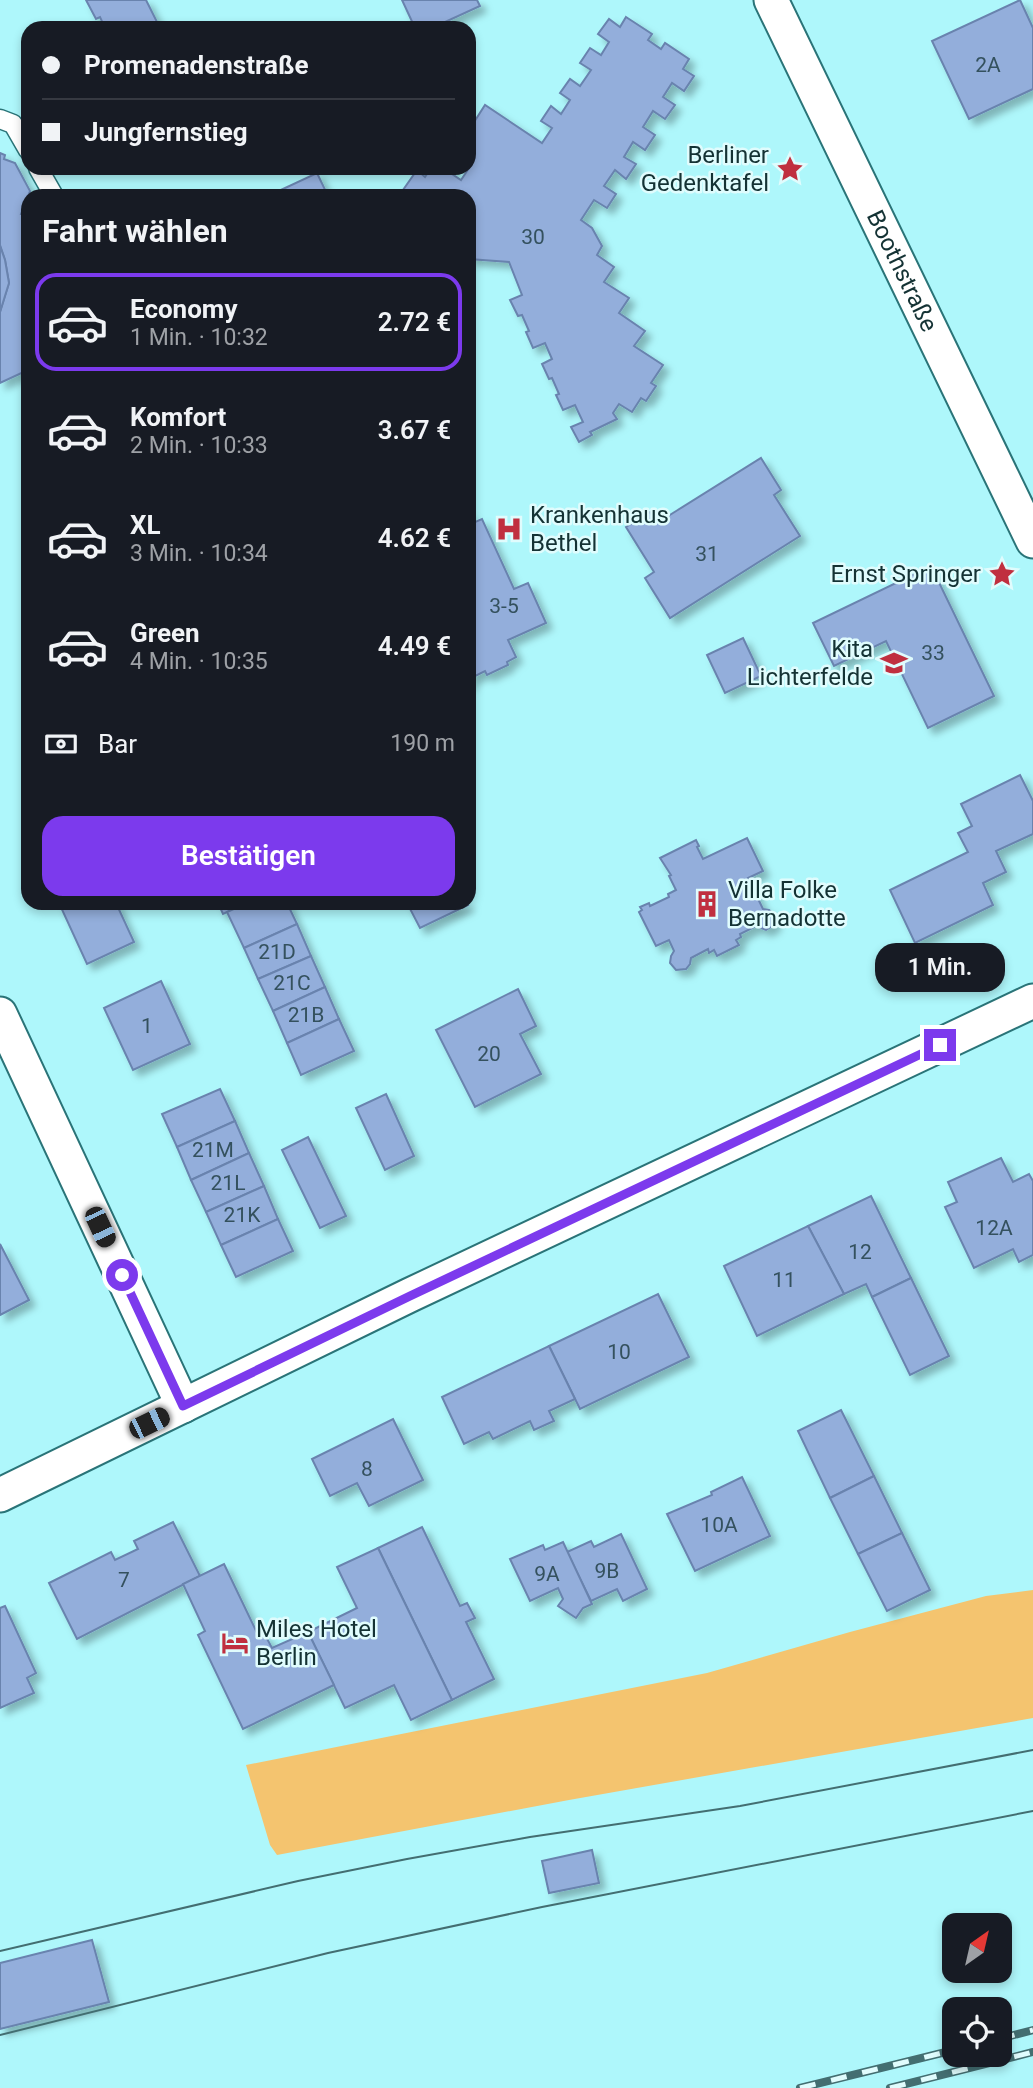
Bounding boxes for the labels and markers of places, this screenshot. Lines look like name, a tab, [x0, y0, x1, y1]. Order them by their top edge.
place label: Berliner Gedenktafel	[641, 141, 769, 197]
place icon: Berliner Gedenktafel	[775, 154, 805, 184]
place label: Krankenhaus Bethel	[530, 501, 669, 557]
hospital icon: Krankenhaus Bethel	[494, 514, 524, 544]
place icon: Ernst Springer	[987, 559, 1017, 589]
place label: Ernst Springer	[830, 560, 981, 588]
place label: Kita Lichterfelde	[747, 635, 873, 691]
school or university icon: Kita Lichterfelde	[879, 648, 909, 678]
place label: Villa Folke Bernadotte	[728, 876, 846, 932]
building icon: Villa Folke Bernadotte	[692, 889, 722, 919]
place label: Miles Hotel Berlin	[256, 1615, 377, 1671]
hotel icon: Miles Hotel Berlin	[220, 1628, 250, 1658]

